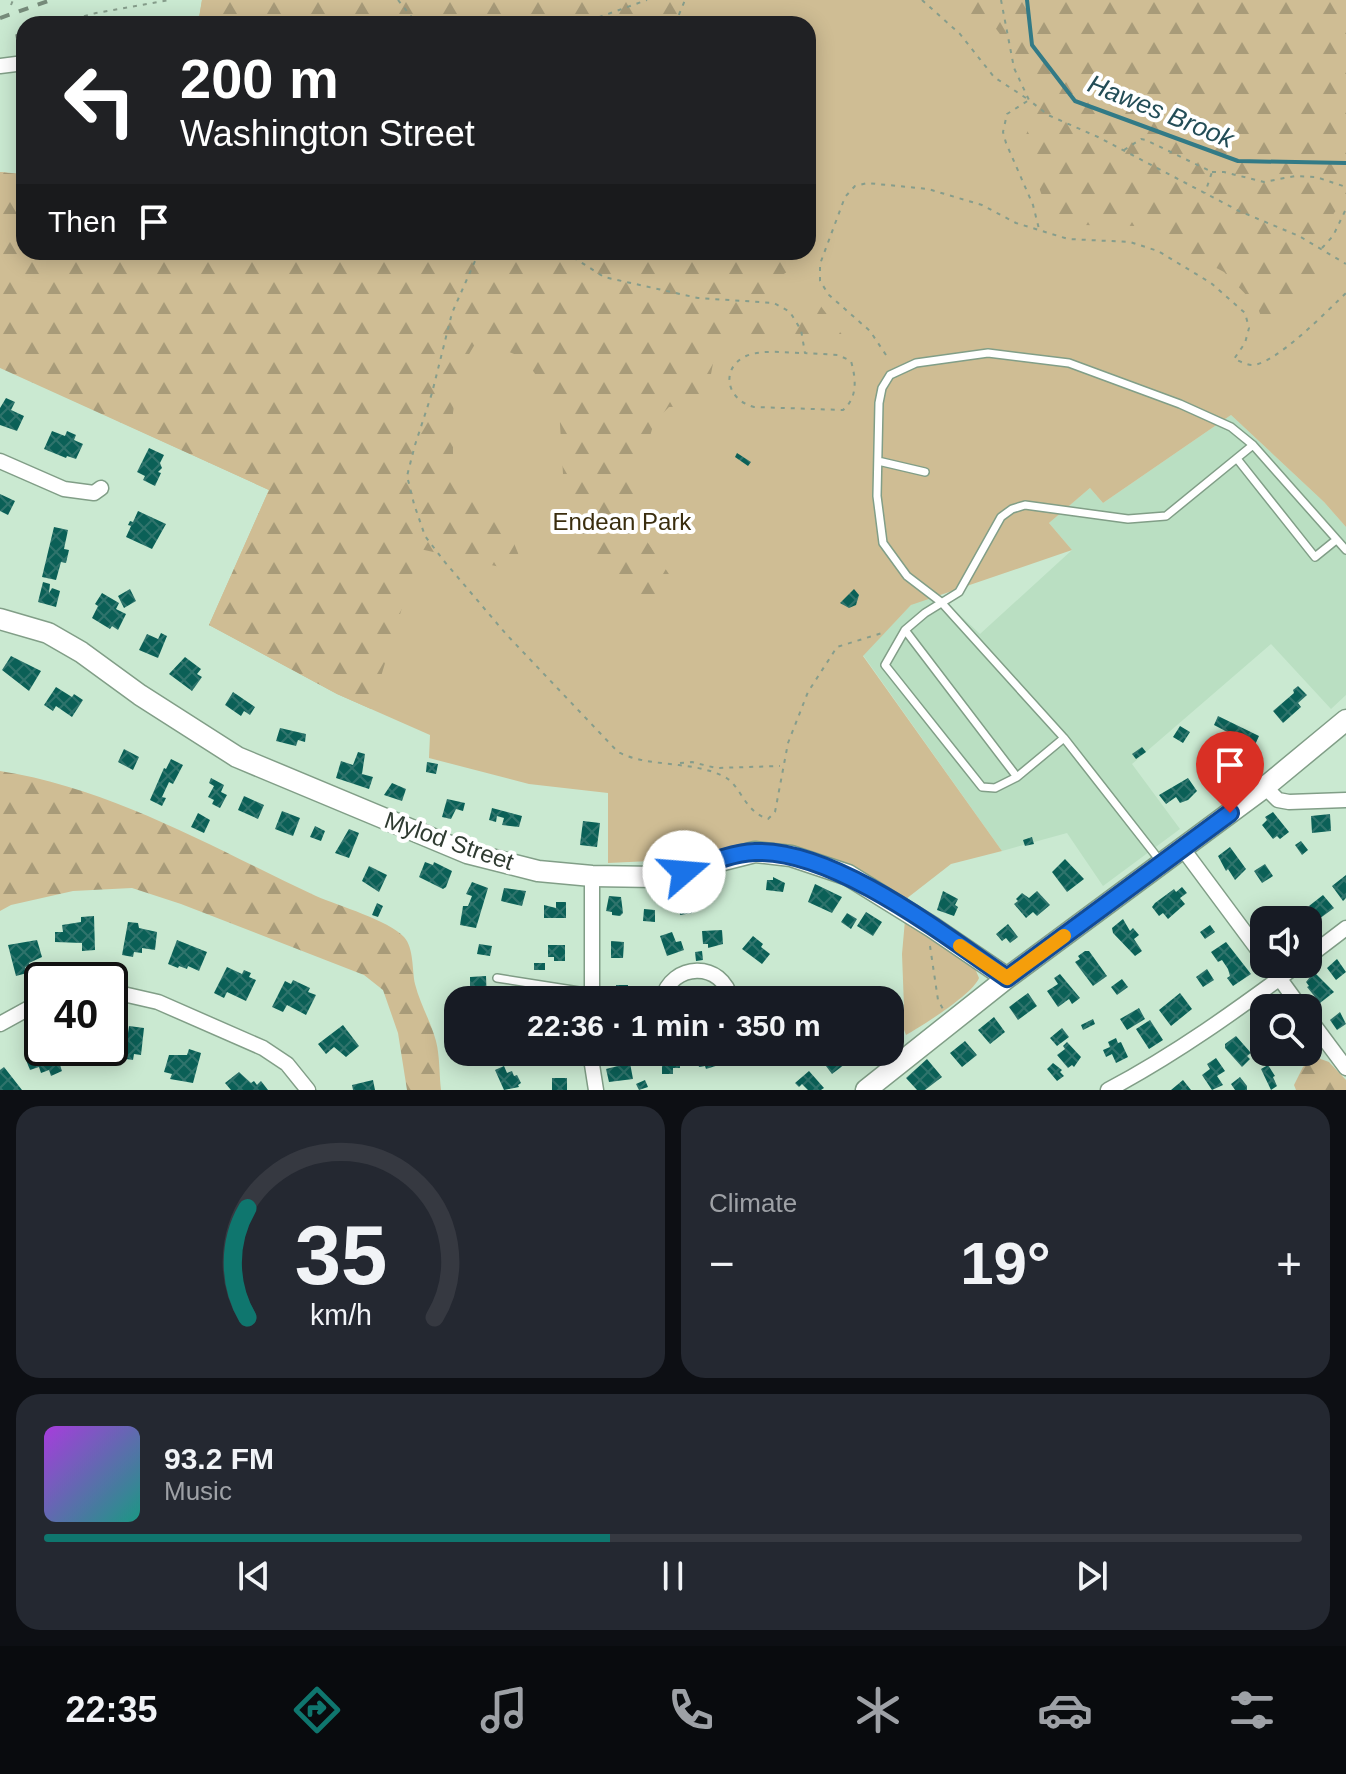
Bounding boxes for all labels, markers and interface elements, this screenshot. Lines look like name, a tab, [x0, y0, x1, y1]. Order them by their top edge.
text: 200 m	[180, 47, 339, 110]
icon: left	[48, 48, 152, 152]
water label: Hawes Brook	[1084, 68, 1240, 155]
text: Washington Street	[180, 113, 475, 154]
icon: arrive	[132, 200, 176, 244]
text: Then	[48, 205, 116, 238]
park label: Endean Park	[553, 508, 692, 535]
pin	[1196, 731, 1264, 813]
icon: arrive	[1208, 743, 1252, 787]
street label: Mylod Street	[381, 806, 518, 875]
position arrow	[642, 830, 726, 914]
map controls	[1250, 906, 1322, 1066]
button: sound	[1250, 906, 1322, 978]
speed limit sign: 40	[24, 962, 128, 1066]
button: search	[1250, 994, 1322, 1066]
text: 22:36 · 1 min · 350 m	[527, 1009, 821, 1042]
text: Climate	[709, 1188, 797, 1218]
text: 35	[294, 1209, 387, 1302]
text: 19°	[960, 1230, 1051, 1297]
text: −	[709, 1239, 735, 1288]
text: +	[1276, 1239, 1302, 1288]
text: km/h	[310, 1299, 371, 1331]
text: 93.2 FM	[164, 1442, 274, 1475]
text: Music	[164, 1476, 232, 1506]
icon: previous	[232, 1554, 276, 1598]
icon: pause	[651, 1554, 695, 1598]
icon: next	[1070, 1554, 1114, 1598]
icon: directions	[289, 1682, 345, 1738]
icon: music	[476, 1682, 532, 1738]
icon: phone	[663, 1682, 719, 1738]
icon: climate	[850, 1682, 906, 1738]
icon: car	[1037, 1682, 1093, 1738]
icon: filters	[1224, 1682, 1280, 1738]
text: 22:35	[66, 1689, 158, 1730]

